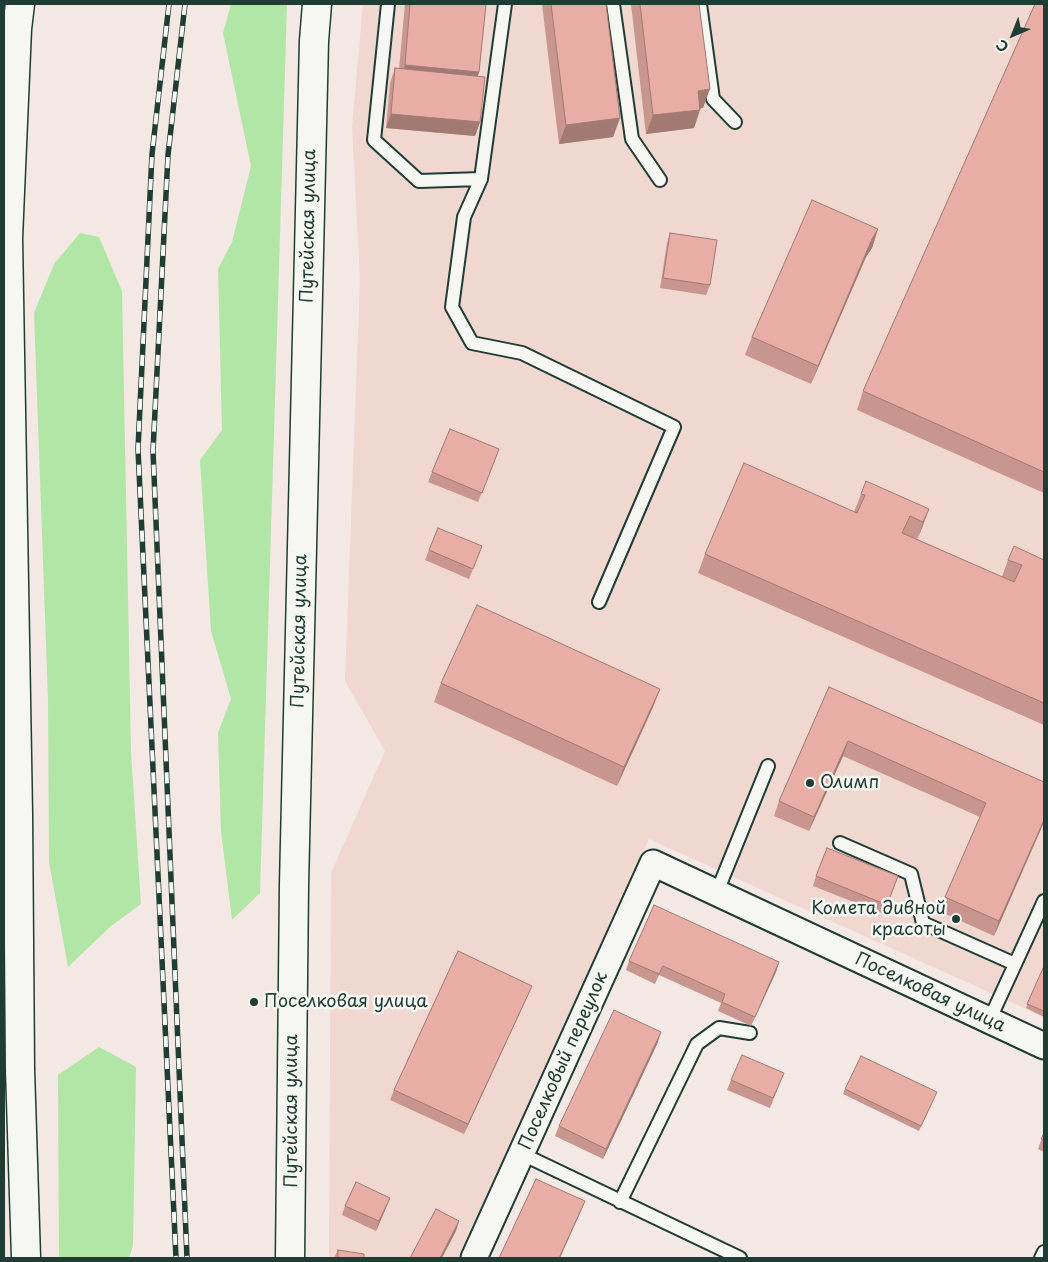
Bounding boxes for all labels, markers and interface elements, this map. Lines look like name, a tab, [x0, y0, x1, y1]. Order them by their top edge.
north arrow	[988, 10, 1038, 60]
text: С	[991, 35, 1013, 57]
street label: Путейская улица	[297, 149, 321, 303]
street label: Путейская улица	[288, 554, 312, 708]
place label: Олимп	[820, 772, 879, 794]
marker: Олимп	[804, 777, 816, 789]
place label: Комета дивной красоты	[811, 898, 946, 941]
marker: Комета дивной красоты	[950, 913, 962, 925]
street label: Поселковая улица	[851, 949, 1009, 1037]
street label: Поселковый переулок	[515, 969, 613, 1153]
place label: Поселковая улица	[264, 991, 428, 1013]
marker: Поселковая улица	[248, 996, 260, 1008]
street label: Путейская улица	[281, 1034, 303, 1188]

